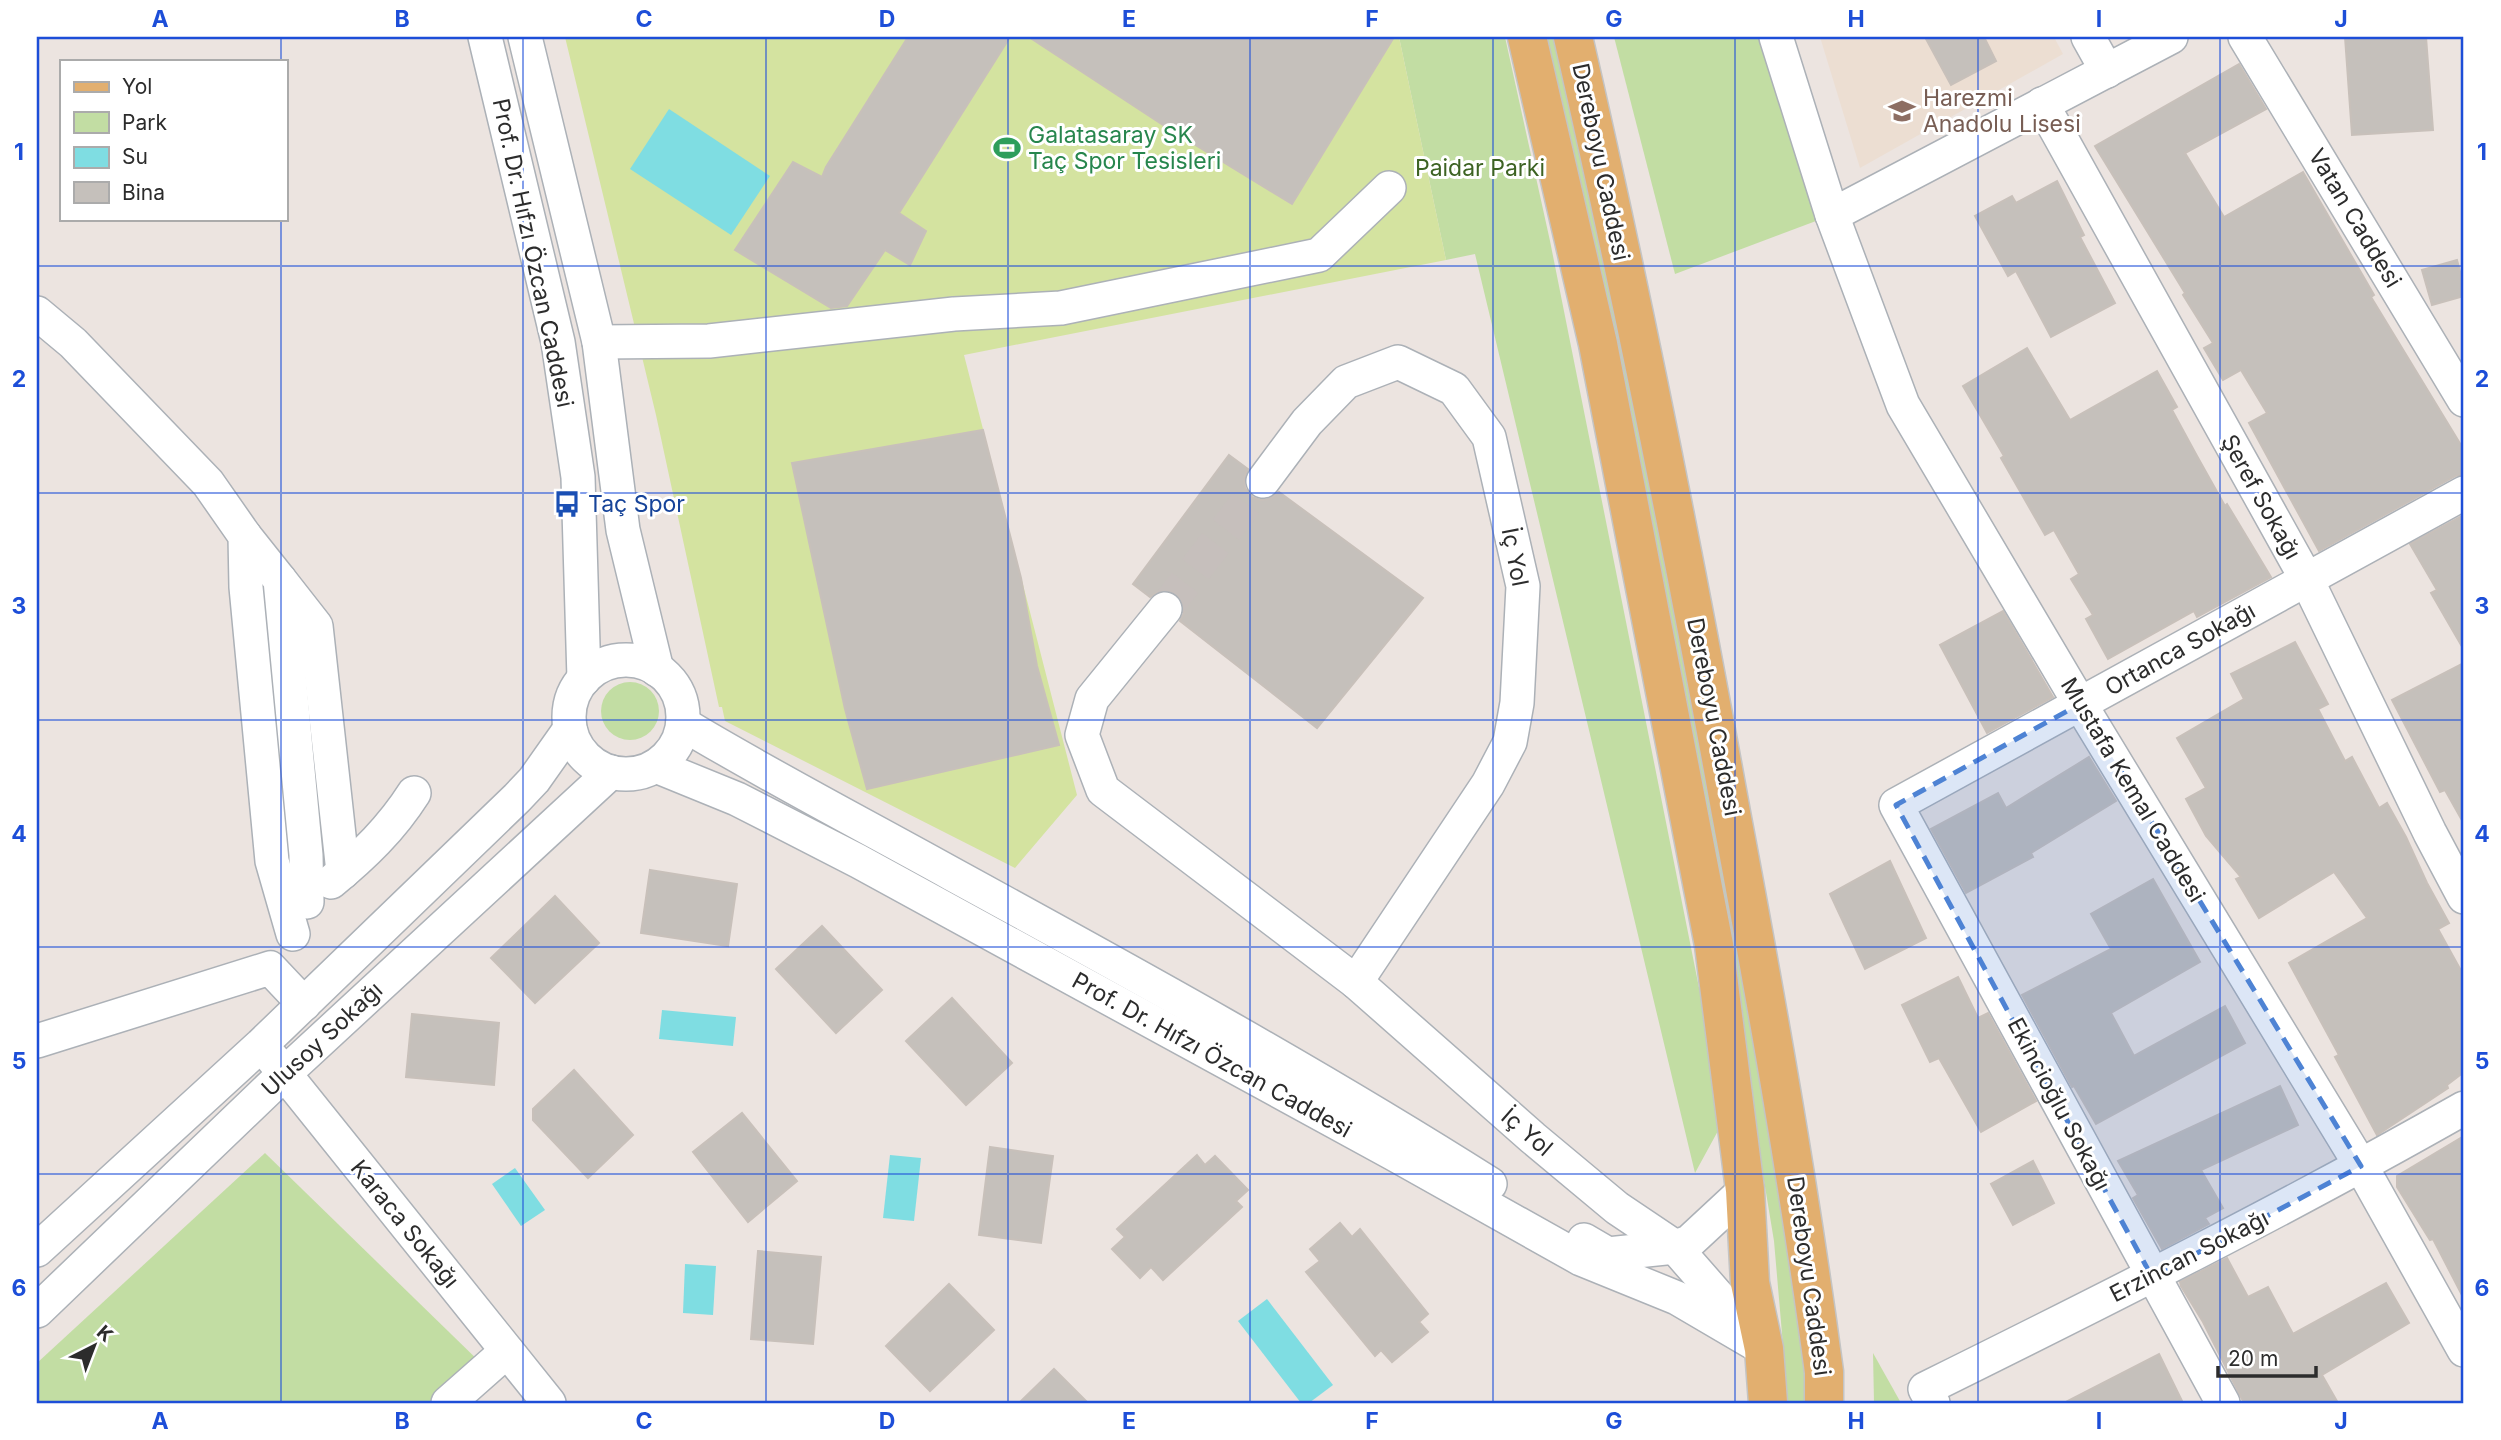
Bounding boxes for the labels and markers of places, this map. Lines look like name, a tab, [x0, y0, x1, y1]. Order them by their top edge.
place label: Harezmi Anadolu Lisesi	[1923, 84, 2081, 138]
school or university icon: Harezmi Anadolu Lisesi	[1887, 96, 1917, 126]
place label: Galatasaray SK Taç Spor Tesisleri	[1028, 121, 1221, 175]
sports icon: Galatasaray SK Taç Spor Tesisleri	[992, 133, 1022, 163]
bus stop icon: Taç Spor	[552, 489, 582, 519]
place label: Taç Spor	[588, 490, 685, 518]

